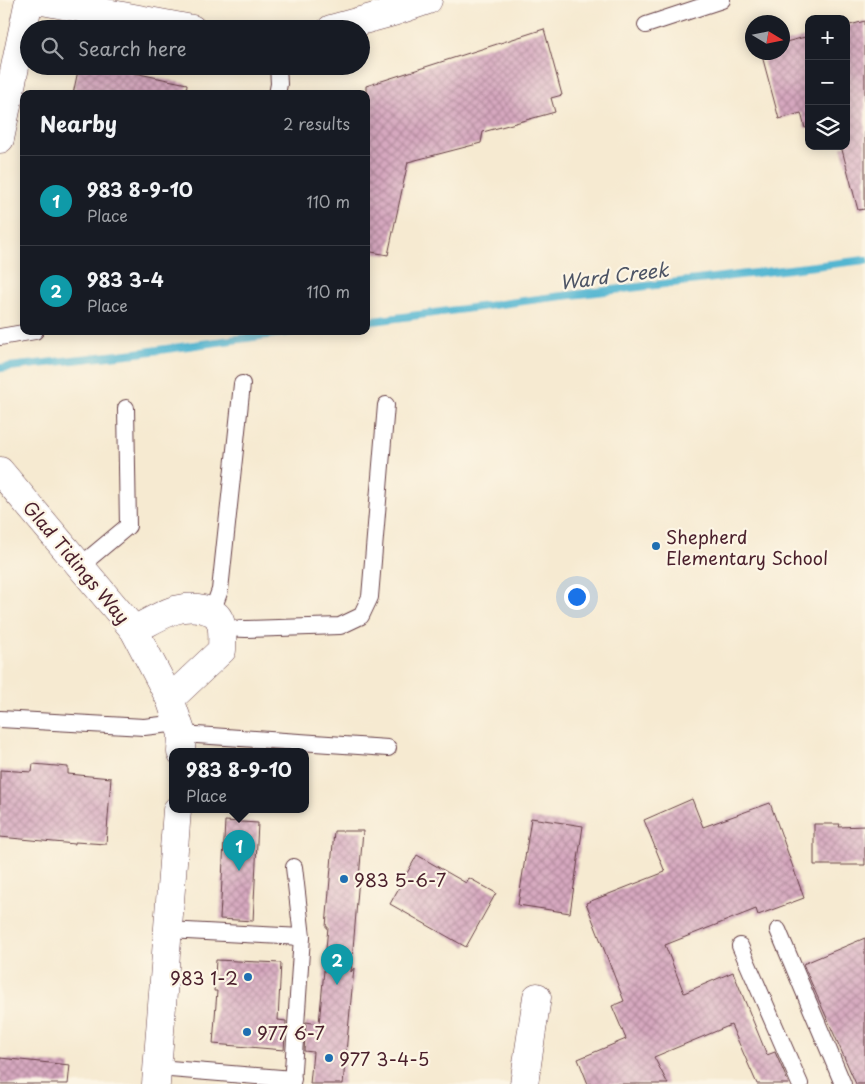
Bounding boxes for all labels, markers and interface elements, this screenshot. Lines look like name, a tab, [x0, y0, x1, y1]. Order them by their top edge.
north arrow	[745, 15, 790, 60]
map controls	[805, 15, 850, 150]
button: +	[805, 15, 850, 60]
search box	[20, 20, 370, 75]
icon: search	[38, 34, 66, 62]
text: Search here	[78, 34, 187, 62]
button: −	[805, 60, 850, 105]
button: layers	[805, 105, 850, 150]
text: Nearby	[40, 107, 117, 139]
text: 2 results	[283, 111, 350, 135]
text: 983 8-9-10	[87, 175, 193, 203]
text: 1	[52, 189, 60, 213]
text: 110 m	[307, 189, 350, 213]
text: Place	[87, 203, 128, 227]
water label: Ward Creek	[558, 254, 671, 296]
text: 983 3-4	[87, 265, 164, 293]
text: 2	[50, 279, 62, 303]
text: 110 m	[307, 279, 350, 303]
text: Place	[87, 293, 128, 317]
street label: Glad Tidings Way	[17, 494, 137, 630]
place label: Shepherd Elementary School	[666, 523, 828, 571]
marker: Shepherd Elementary School	[650, 540, 662, 552]
your location	[564, 584, 590, 610]
popup	[169, 748, 309, 813]
text: 983 8-9-10	[186, 755, 292, 783]
text: Place	[186, 783, 227, 807]
pin: 1	[223, 830, 255, 871]
place label: 983 5-6-7	[354, 866, 446, 893]
marker: 983 5-6-7	[338, 873, 350, 885]
pin: 2	[321, 944, 353, 985]
place label: 983 1-2	[170, 964, 238, 991]
marker: 983 1-2	[242, 971, 254, 983]
place label: 977 6-7	[257, 1019, 325, 1046]
marker: 977 6-7	[241, 1026, 253, 1038]
place label: 977 3-4-5	[339, 1045, 429, 1072]
marker: 977 3-4-5	[323, 1052, 335, 1064]

